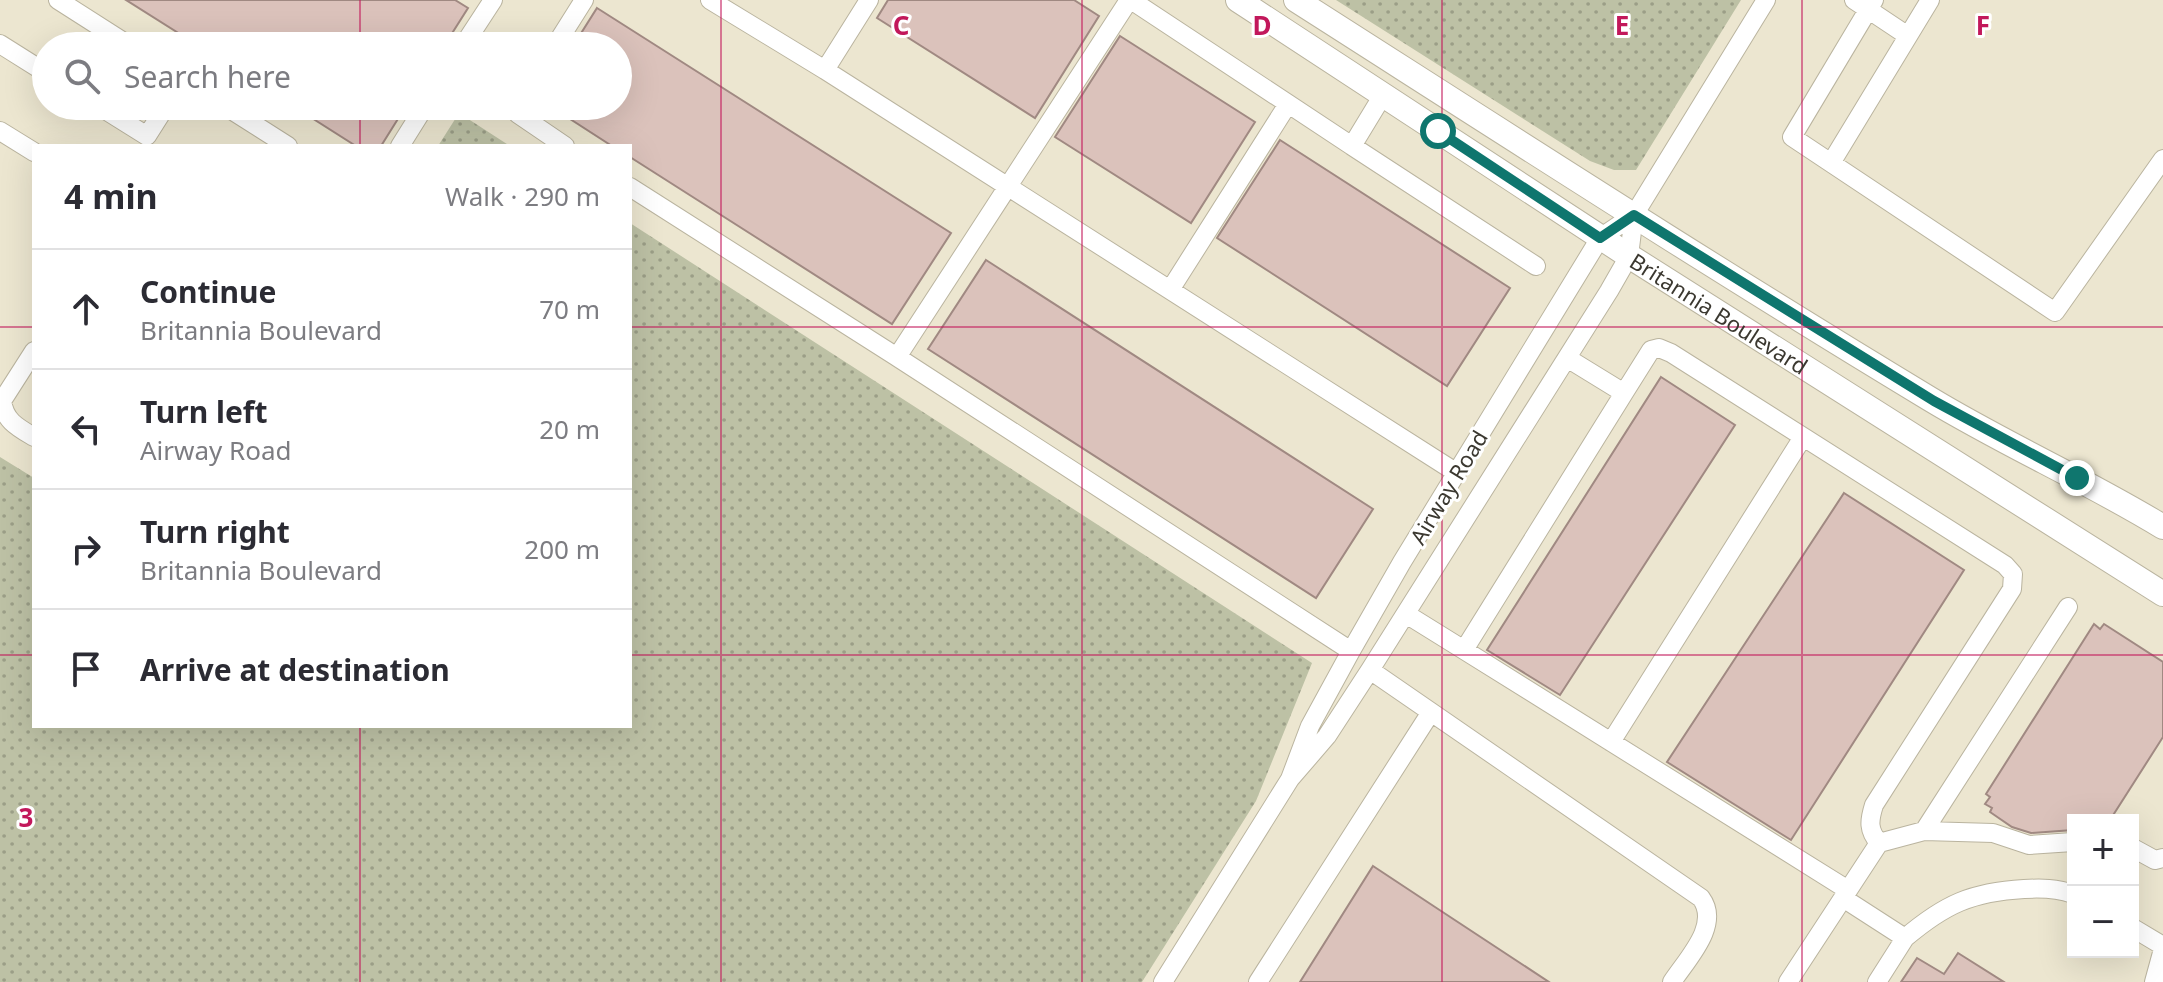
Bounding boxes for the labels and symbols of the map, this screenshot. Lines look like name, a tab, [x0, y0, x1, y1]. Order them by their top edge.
text: C	[893, 7, 909, 43]
text: D	[1252, 7, 1272, 43]
text: E	[1615, 7, 1629, 43]
text: F	[1976, 7, 1990, 43]
route start	[1420, 113, 1456, 149]
street label: Britannia Boulevard	[1624, 246, 1814, 381]
street label: Airway Road	[1402, 424, 1494, 550]
route end	[2059, 460, 2095, 496]
text: 3	[19, 799, 33, 835]

